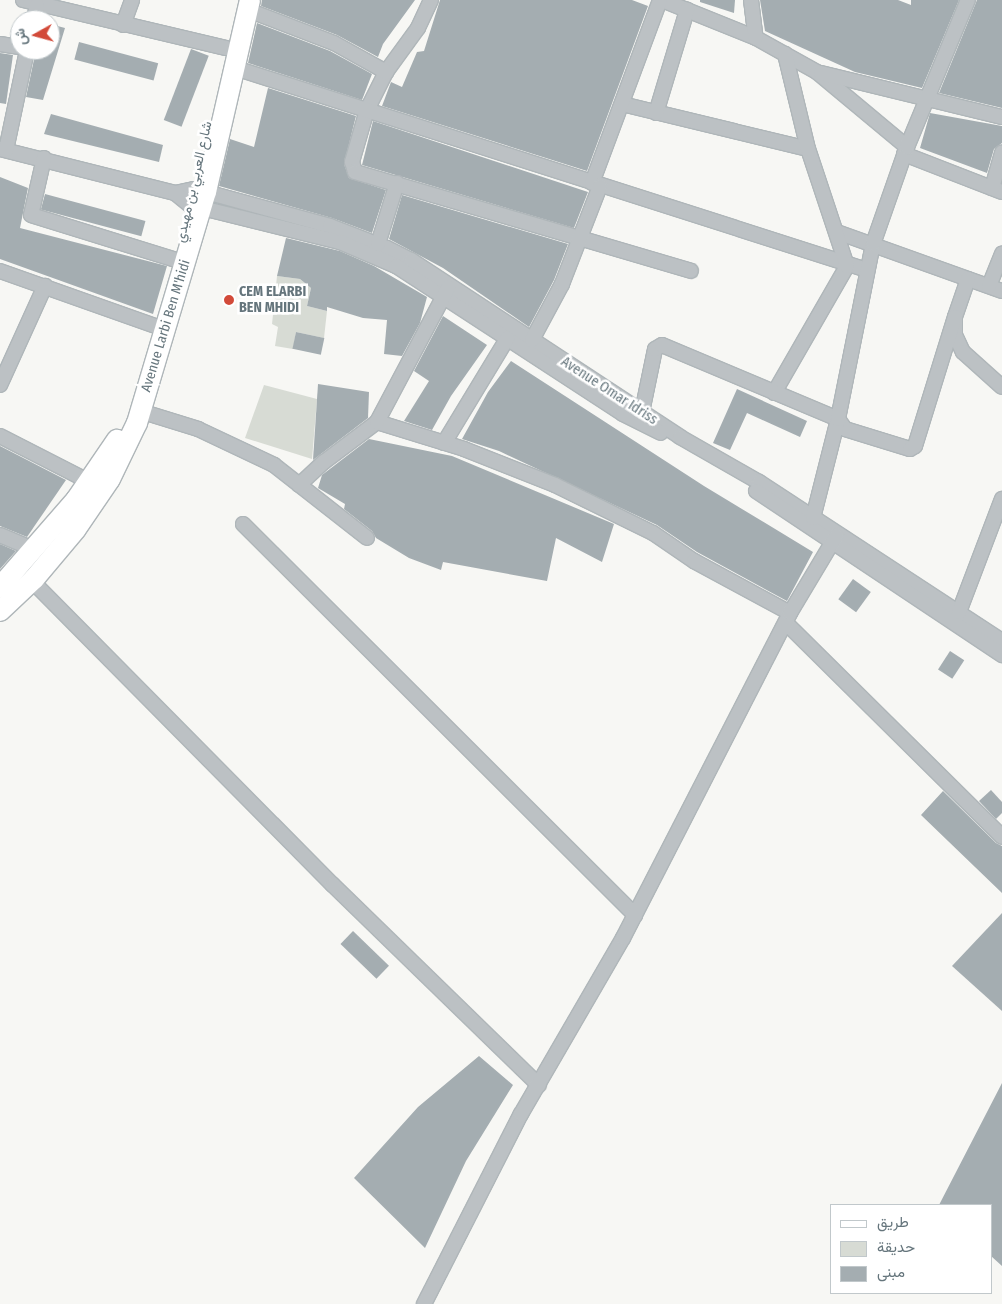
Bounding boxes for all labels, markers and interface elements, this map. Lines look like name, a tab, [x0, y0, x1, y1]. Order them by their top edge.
north arrow	[10, 10, 60, 60]
text: ش	[11, 27, 30, 46]
street label: شارع العربي بن مهيدي	[172, 120, 216, 244]
street label: Avenue Larbi Ben M'hidi	[138, 258, 194, 394]
place label: CEM ELARBI BEN MHIDI	[239, 284, 306, 316]
marker: CEM ELARBI BEN MHIDI	[223, 294, 235, 306]
street label: Avenue Omar Idriss	[558, 354, 660, 428]
legend	[830, 1204, 992, 1294]
text: طريق	[877, 1213, 909, 1231]
text: حديقة	[877, 1238, 915, 1256]
text: مبنى	[877, 1263, 905, 1281]

